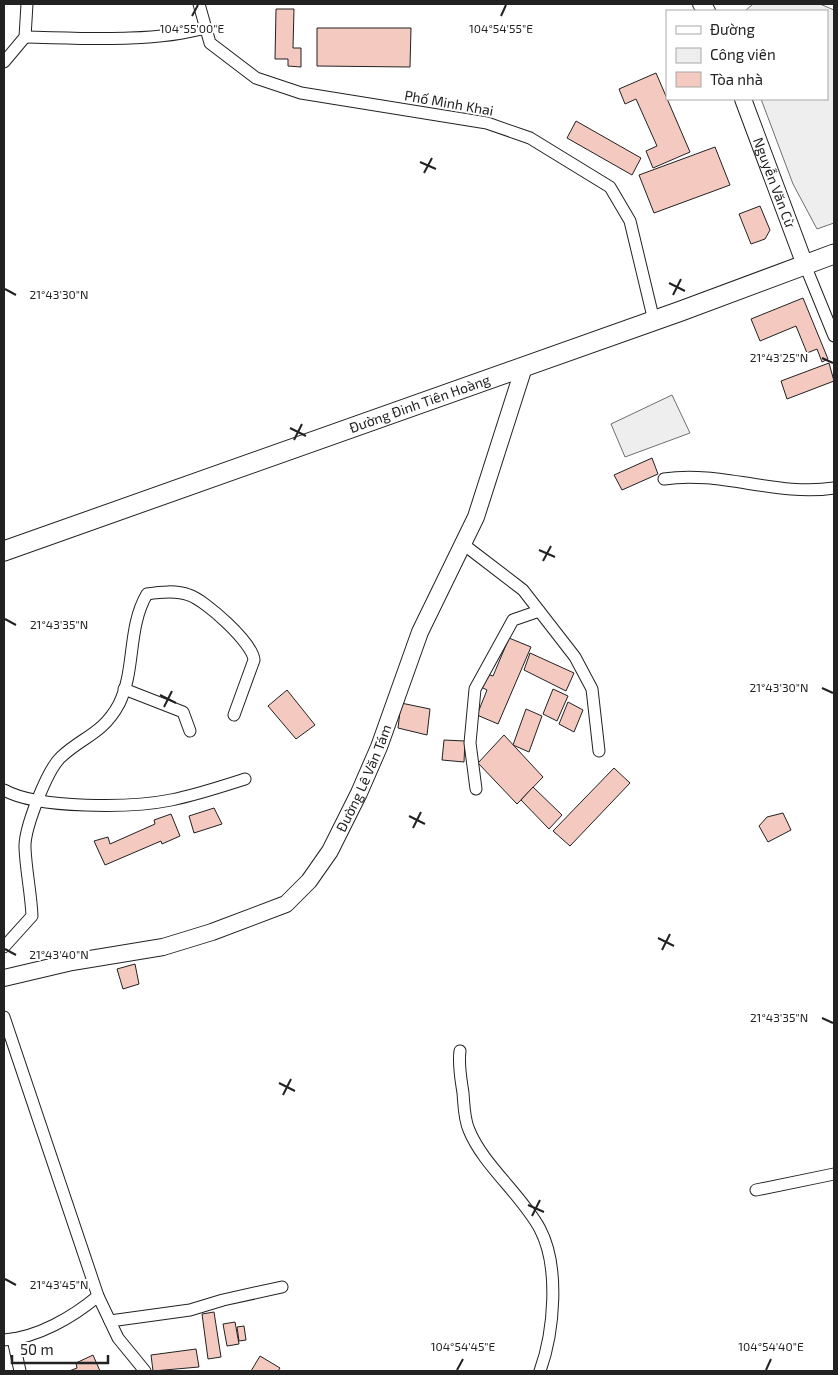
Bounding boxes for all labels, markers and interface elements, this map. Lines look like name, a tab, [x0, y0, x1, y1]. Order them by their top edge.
legend	[666, 10, 828, 100]
text: Đường	[710, 20, 755, 38]
text: 104°55'00"E	[160, 21, 225, 35]
text: 104°54'55"E	[469, 21, 533, 35]
text: Công viên	[710, 45, 776, 63]
text: Tòa nhà	[710, 70, 763, 88]
street label: Phố Minh Khai	[403, 86, 495, 119]
street label: Nguyễn Văn Cừ	[750, 135, 799, 230]
text: 21°43'30"N	[29, 287, 89, 301]
text: 21°43'25"N	[750, 350, 808, 364]
street label: Đường Đinh Tiên Hoàng	[347, 370, 492, 436]
text: 21°43'35"N	[30, 617, 88, 631]
text: 21°43'30"N	[749, 680, 809, 694]
street label: Đường Lê Văn Tám	[332, 722, 394, 835]
text: 21°43'40"N	[29, 947, 89, 961]
text: 21°43'35"N	[750, 1010, 808, 1024]
text: 21°43'45"N	[30, 1277, 88, 1291]
scale bar	[12, 1332, 109, 1364]
text: 104°54'45"E	[431, 1339, 496, 1353]
text: 104°54'40"E	[738, 1339, 804, 1353]
text: 50 m	[20, 1340, 54, 1358]

